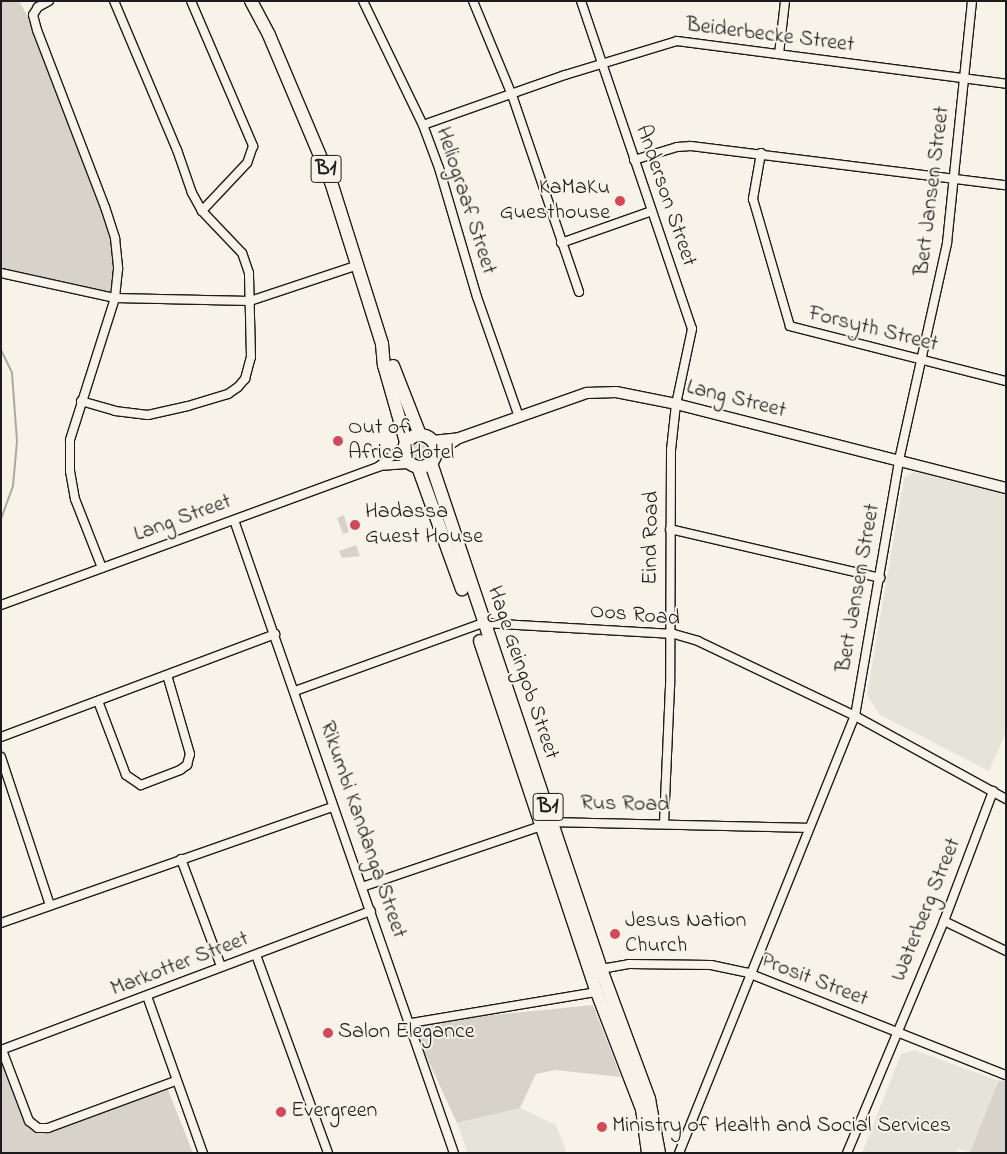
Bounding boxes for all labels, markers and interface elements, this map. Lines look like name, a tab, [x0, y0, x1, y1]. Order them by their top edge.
street label: Beiderbecke Street	[684, 13, 856, 59]
street label: Bert Jansen Street	[909, 105, 957, 277]
street label: Anderson Street	[628, 122, 702, 270]
street label: Heliograaf Street	[429, 124, 501, 278]
road number: B1	[310, 150, 342, 188]
place label: KaMaKu Guesthouse	[500, 175, 610, 226]
marker: KaMaKu Guesthouse	[614, 195, 626, 207]
street label: Forsyth Street	[805, 301, 941, 359]
street label: Lang Street	[683, 375, 789, 425]
place label: Out of Africa Hotel	[348, 415, 454, 466]
marker: Out of Africa Hotel	[332, 435, 344, 447]
street label: Lang Street	[131, 489, 235, 549]
street label: Eind Road	[638, 491, 666, 585]
place label: Hadassa Guest House	[365, 499, 483, 550]
street label: Bert Jansen Street	[831, 502, 887, 674]
marker: Hadassa Guest House	[349, 519, 361, 531]
street label: Hage Geingob Street	[480, 583, 564, 763]
street label: Oos Road	[589, 599, 681, 633]
street label: Rikumbi Kandanga Street	[312, 718, 412, 942]
road number: B1	[532, 789, 564, 826]
street label: Rus Road	[580, 791, 670, 819]
street label: Waterberg Street	[886, 835, 968, 985]
place label: Jesus Nation Church	[625, 908, 746, 959]
street label: Markotter Street	[107, 927, 253, 1003]
marker: Jesus Nation Church	[609, 928, 621, 940]
street label: Prosit Street	[756, 948, 872, 1014]
place label: Salon Elegance	[338, 1020, 475, 1046]
marker: Salon Elegance	[322, 1027, 334, 1039]
place label: Evergreen	[291, 1099, 377, 1125]
marker: Evergreen	[275, 1106, 287, 1118]
place label: Ministry of Health and Social Services	[612, 1114, 951, 1140]
marker: Ministry of Health and Social Services	[596, 1121, 608, 1133]

